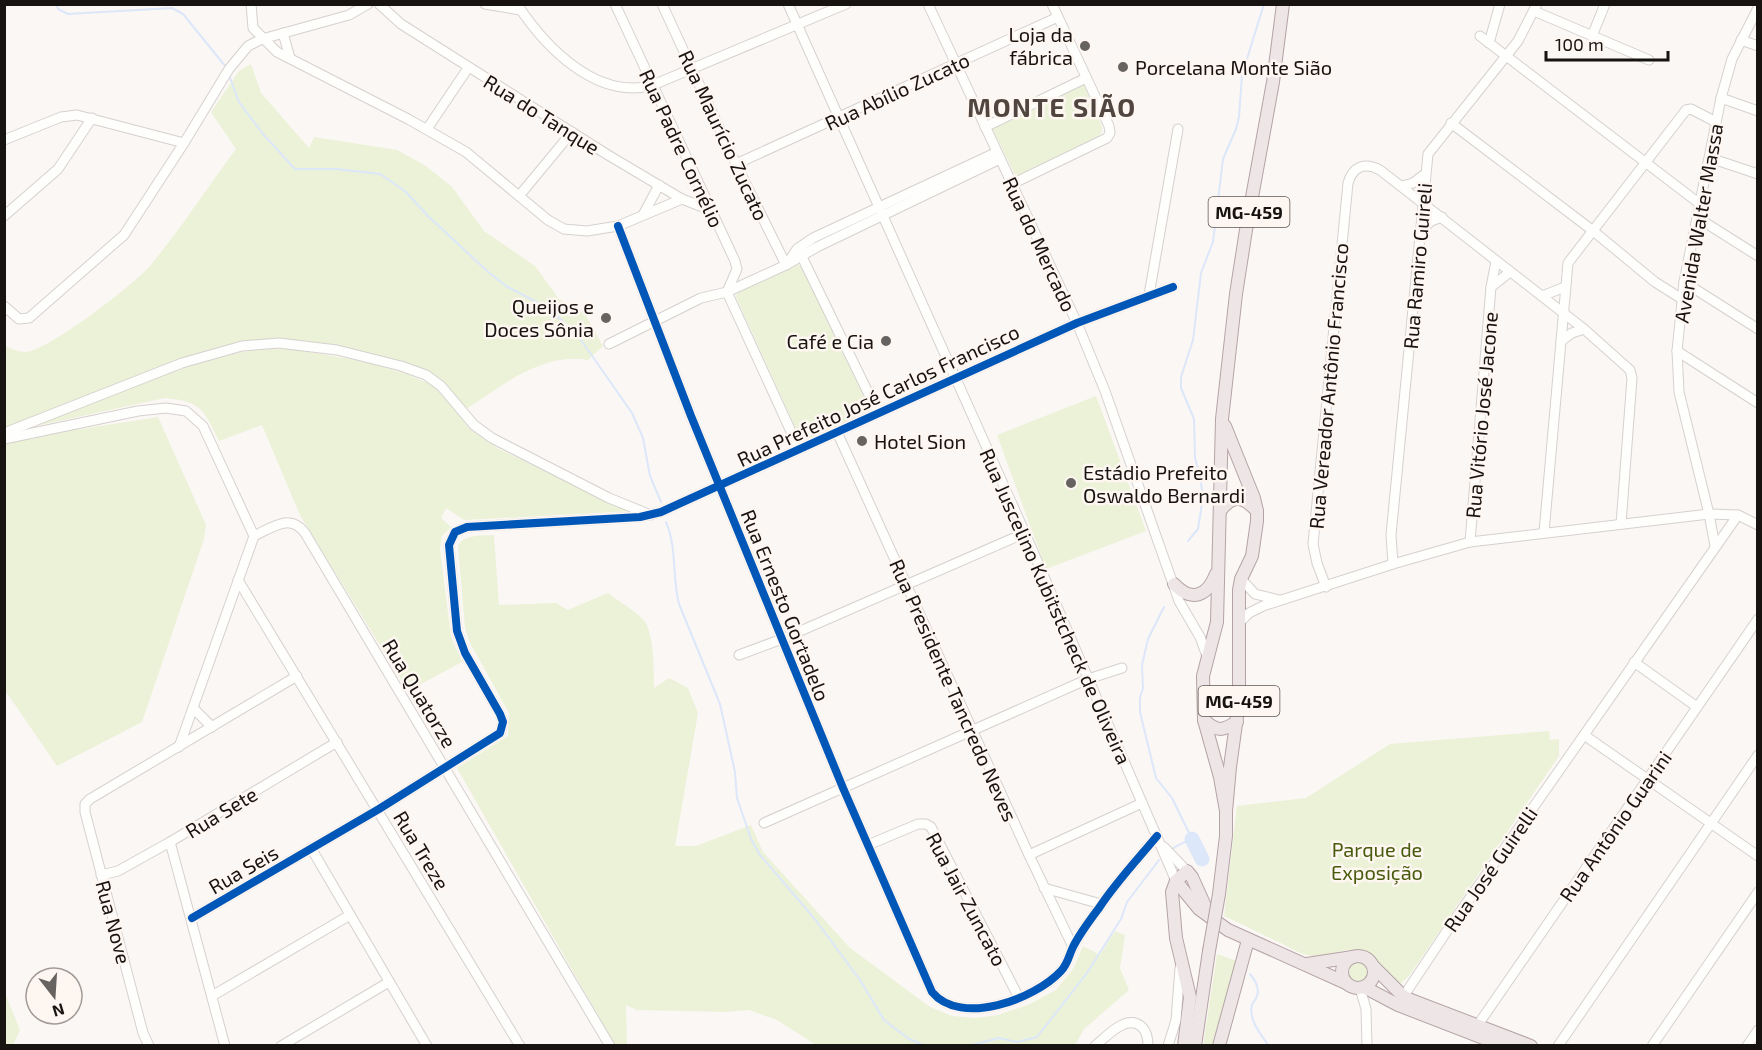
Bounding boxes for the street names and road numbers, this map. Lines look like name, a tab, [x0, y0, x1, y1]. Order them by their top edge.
street label: Rua Maurício Zucato	[674, 46, 774, 224]
street label: Rua Abílio Zucato	[821, 47, 973, 135]
street label: Rua Padre Cornélio	[635, 65, 729, 231]
street label: Rua do Tanque	[480, 69, 604, 159]
street label: Avenida Walter Massa	[1669, 121, 1727, 325]
street label: Rua do Mercado	[998, 173, 1082, 315]
street label: Rua Ramiro Guireli	[1398, 182, 1436, 350]
road number: MG-459	[1208, 197, 1290, 227]
street label: Rua Vereador Antônio Francisco	[1304, 242, 1352, 530]
street label: Rua Vitório José Jacone	[1460, 311, 1502, 519]
street label: Rua Prefeito José Carlos Francisco	[733, 319, 1023, 471]
street label: Rua Juscelino Kubitstcheck de Oliveira	[975, 444, 1137, 768]
street label: Rua Ernesto Gortadelo	[737, 506, 835, 704]
street label: Rua Presidente Tancredo Neves	[885, 555, 1023, 825]
street label: Rua Quatorze	[378, 634, 462, 752]
road number: MG-459	[1198, 686, 1280, 716]
street label: Rua Antônio Guarini	[1554, 746, 1676, 906]
street label: Rua Sete	[181, 781, 261, 843]
street label: Rua José Guirelli	[1438, 802, 1542, 936]
street label: Rua Treze	[389, 806, 455, 894]
street label: Rua Jair Zuncato	[922, 828, 1012, 970]
street label: Rua Seis	[204, 840, 282, 898]
street label: Rua Nove	[91, 877, 137, 967]

